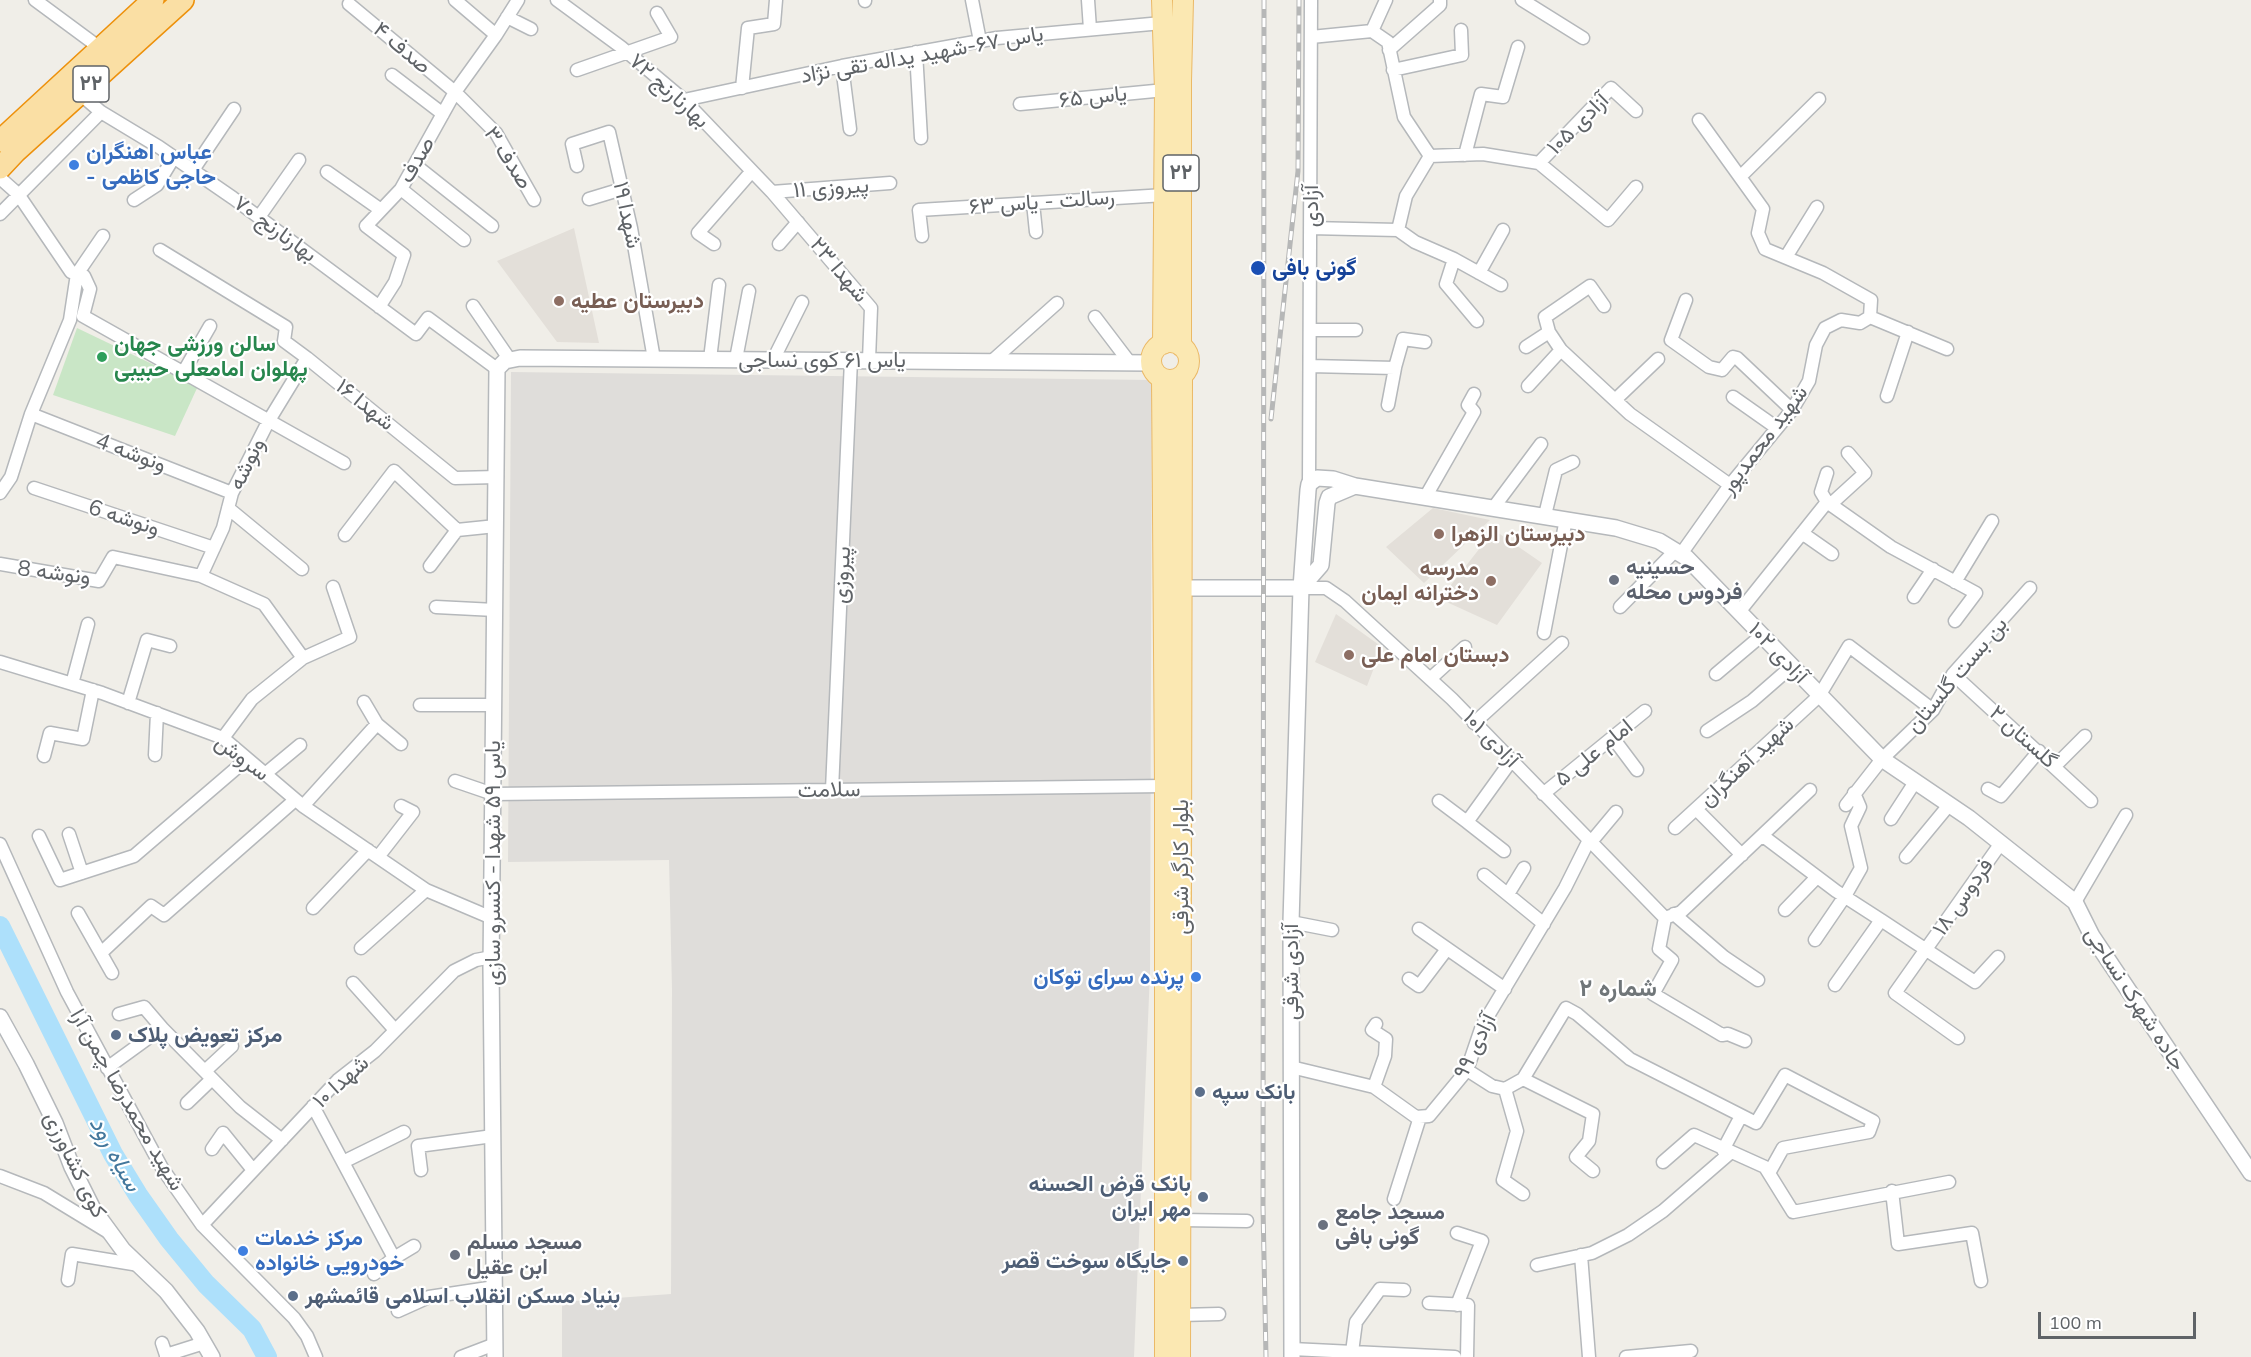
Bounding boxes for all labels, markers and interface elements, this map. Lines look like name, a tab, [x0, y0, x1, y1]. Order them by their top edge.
street label: صدف ۴	[368, 16, 436, 80]
street label: یاس ۶۷-شهید یداله تقی نژاد	[799, 21, 1045, 89]
street label: بهارنارنج ۷۲	[623, 48, 715, 134]
road number: ۲۲	[73, 66, 109, 102]
street label: یاس ۶۵	[1058, 80, 1128, 114]
street label: آزادی ۱۰۵	[1542, 88, 1614, 160]
street label: صدف ۳	[478, 122, 538, 194]
street label: صدف	[393, 132, 441, 188]
place label: عباس اهنگران - حاجی کاظمی	[86, 139, 216, 190]
road number: ۲۲	[1163, 155, 1199, 191]
marker: عباس اهنگران - حاجی کاظمی	[67, 158, 81, 172]
street label: پیروزی ۱۱	[792, 172, 870, 204]
street label: شهدا ۱۹	[607, 179, 647, 251]
street label: رسالت - یاس ۶۳	[968, 184, 1116, 220]
street label: آزادی	[1298, 185, 1324, 227]
street label: بهارنارنج ۷۰	[228, 190, 322, 268]
street label: شهدا ۲۳	[804, 232, 874, 308]
place label: گونی بافی	[1272, 255, 1356, 281]
marker: گونی بافی	[1249, 259, 1267, 277]
place label: دبیرستان عطیه	[571, 288, 704, 314]
marker: دبیرستان عطیه	[552, 294, 566, 308]
place label: سالن ورزشی جهان پهلوان امامعلی حبیبی	[114, 331, 308, 382]
street label: یاس ۶۱ کوی نساجی	[738, 347, 906, 373]
marker: سالن ورزشی جهان پهلوان امامعلی حبیبی	[95, 350, 109, 364]
street label: شهدا ۱۶	[330, 373, 400, 437]
street label: شهید محمدپور	[1714, 380, 1814, 500]
street label: ونوشه 4	[92, 428, 170, 478]
street label: ونوشه	[223, 434, 271, 494]
street label: ونوشه 6	[85, 494, 163, 542]
place label: دبیرستان الزهرا	[1451, 521, 1586, 547]
marker: دبیرستان الزهرا	[1432, 527, 1446, 541]
street label: پیروزی	[827, 546, 857, 604]
place label: حسینیه فردوس محله	[1626, 554, 1743, 606]
street label: ونوشه 8	[16, 555, 92, 591]
place label: مدرسه دخترانه ایمان	[1361, 555, 1479, 606]
marker: حسینیه فردوس محله	[1607, 573, 1621, 587]
marker: مدرسه دخترانه ایمان	[1484, 574, 1498, 588]
street label: بن بست گلستان	[1901, 611, 2013, 739]
street label: آزادی ۱۰۲	[1742, 617, 1814, 689]
place label: دبستان امام علی	[1361, 642, 1509, 668]
marker: دبستان امام علی	[1342, 648, 1356, 662]
street label: گلستان ۲	[1984, 700, 2062, 774]
street label: آزادی ۱۰۱	[1457, 705, 1525, 773]
street label: شهید آهنگران	[1694, 712, 1800, 812]
street label: امام علی ۵	[1550, 714, 1638, 792]
street label: سروش	[210, 729, 274, 787]
street label: یاس ۵۹ شهدا - کنسرو سازی	[480, 740, 506, 986]
street label: سلامت	[797, 776, 861, 804]
street label: بلوار کارگر شرقی	[1168, 799, 1194, 935]
street label: فردوس ۱۸	[1927, 853, 1999, 941]
street label: جاده شهرک نساجی	[2079, 922, 2191, 1076]
street label: آزادی شرقی	[1278, 924, 1304, 1020]
place label: پرنده سرای توکان	[1033, 964, 1184, 990]
marker: پرنده سرای توکان	[1189, 970, 1203, 984]
district label: شماره ۲	[1579, 975, 1657, 1003]
street label: شهید محمدرضا چمن آرا	[64, 1004, 190, 1196]
street label: آزادی ٩٩	[1448, 1009, 1502, 1083]
place label: مرکز تعویض پلاک	[128, 1022, 282, 1048]
marker: مرکز تعویض پلاک	[109, 1028, 123, 1042]
street label: شهدا ۱۰	[307, 1050, 375, 1114]
place label: بانک سپه	[1212, 1079, 1295, 1105]
marker: بانک سپه	[1193, 1085, 1207, 1099]
street label: کوی کشاورزی	[38, 1108, 112, 1222]
water label: سیاه رود	[83, 1111, 147, 1197]
place label: بانک قرض الحسنه مهر ایران	[1029, 1171, 1191, 1222]
marker: بانک قرض الحسنه مهر ایران	[1196, 1190, 1210, 1204]
place label: مسجد جامع گونی بافی	[1335, 1199, 1445, 1250]
marker: مسجد جامع گونی بافی	[1316, 1218, 1330, 1232]
place label: مرکز خدمات خودرویی خانواده	[255, 1225, 404, 1276]
place label: مسجد مسلم ابن عقیل	[467, 1229, 582, 1280]
marker: مرکز خدمات خودرویی خانواده	[236, 1244, 250, 1258]
marker: مسجد مسلم ابن عقیل	[448, 1248, 462, 1262]
place label: جایگاه سوخت قصر	[1002, 1248, 1171, 1274]
marker: جایگاه سوخت قصر	[1176, 1254, 1190, 1268]
place label: بنیاد مسکن انقلاب اسلامی قائمشهر	[305, 1283, 620, 1309]
marker: بنیاد مسکن انقلاب اسلامی قائمشهر	[286, 1289, 300, 1303]
scale bar	[2041, 1300, 2198, 1338]
text: 100 m	[2049, 1311, 2102, 1334]

